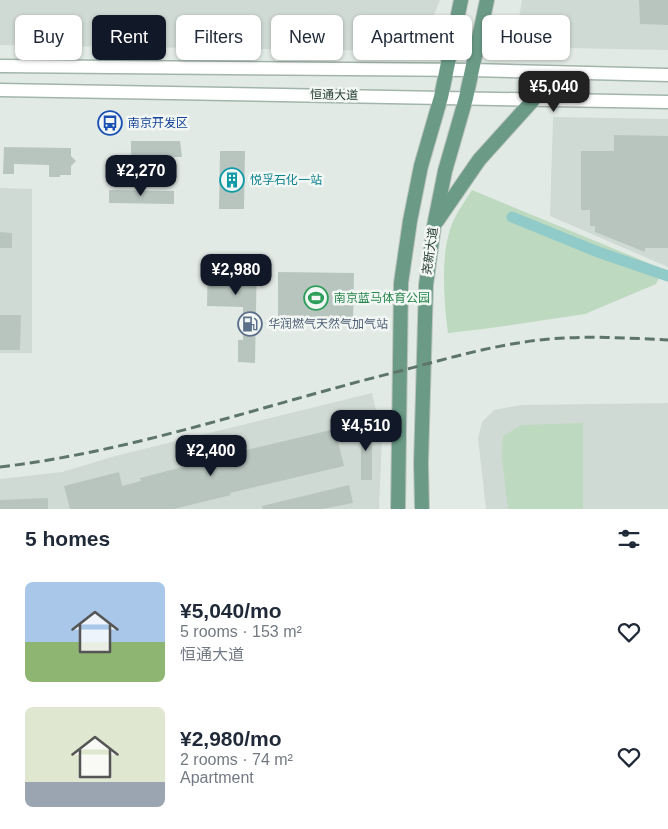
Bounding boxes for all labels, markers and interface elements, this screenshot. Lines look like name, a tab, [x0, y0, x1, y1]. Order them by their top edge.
chip: Buy	[15, 15, 82, 60]
chip: Rent	[92, 15, 166, 60]
chip: Filters	[176, 15, 261, 60]
chip: New	[271, 15, 343, 60]
chip: Apartment	[353, 15, 472, 60]
chip: House	[482, 15, 570, 60]
pin: ¥5,040	[513, 70, 595, 113]
text: ¥5,040	[530, 78, 578, 95]
street label: 恒通大道	[310, 88, 358, 102]
bus stop icon: 南京开发区	[97, 110, 123, 136]
place label: 南京开发区	[128, 116, 188, 130]
pin: ¥2,270	[100, 154, 182, 197]
text: ¥2,270	[117, 162, 165, 179]
building icon: 悦孚石化一站	[219, 167, 245, 193]
place label: 悦孚石化一站	[250, 173, 322, 187]
street label: 尧新大道	[420, 226, 440, 276]
pin: ¥2,980	[195, 254, 277, 296]
text: ¥2,980	[212, 261, 260, 278]
sports icon: 南京蓝马体育公园	[303, 285, 329, 311]
place label: 南京蓝马体育公园	[334, 291, 430, 305]
fuel station icon: 华润燃气天然气加气站	[237, 311, 263, 337]
place label: 华润燃气天然气加气站	[268, 317, 388, 331]
pin: ¥4,510	[325, 410, 407, 452]
text: ¥4,510	[342, 417, 390, 434]
pin: ¥2,400	[170, 434, 252, 477]
text: ¥2,400	[187, 442, 235, 459]
icon: filters	[615, 525, 643, 553]
text: 5 homes	[25, 527, 110, 550]
text: ¥5,040/mo	[180, 599, 282, 622]
icon: home	[65, 602, 125, 662]
icon: heart	[615, 618, 643, 646]
text: 5 rooms · 153 m²	[180, 623, 302, 640]
text: 恒通大道	[180, 646, 244, 663]
icon: home	[65, 727, 125, 787]
text: ¥2,980/mo	[180, 727, 282, 750]
icon: heart	[615, 743, 643, 771]
text: 2 rooms · 74 m²	[180, 751, 293, 768]
text: Apartment	[180, 769, 254, 786]

